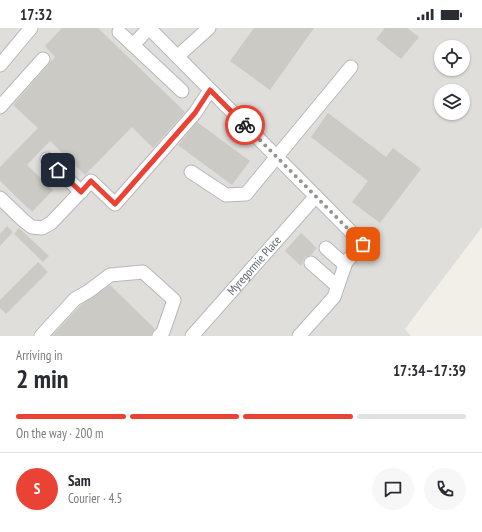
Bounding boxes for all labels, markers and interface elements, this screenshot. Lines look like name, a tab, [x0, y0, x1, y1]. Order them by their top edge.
text: 17:32	[20, 5, 52, 24]
map controls	[434, 40, 470, 120]
button: locate	[434, 40, 470, 76]
button: layers	[434, 84, 470, 120]
courier	[225, 105, 265, 145]
icon: bike	[234, 114, 256, 136]
pin	[41, 153, 75, 187]
icon: home	[47, 159, 69, 181]
pin	[346, 227, 380, 261]
street label: Myregormie Place	[224, 233, 284, 298]
icon: bag	[352, 233, 374, 255]
text: Arriving in	[16, 347, 63, 364]
text: 17:34–17:39	[393, 361, 466, 380]
text: 2 min	[16, 362, 69, 395]
text: On the way · 200 m	[16, 425, 103, 442]
button: chat	[372, 468, 414, 510]
button: phone	[424, 468, 466, 510]
text: Sam	[68, 471, 91, 490]
text: S	[34, 479, 40, 498]
text: Courier · 4.5	[68, 490, 122, 507]

